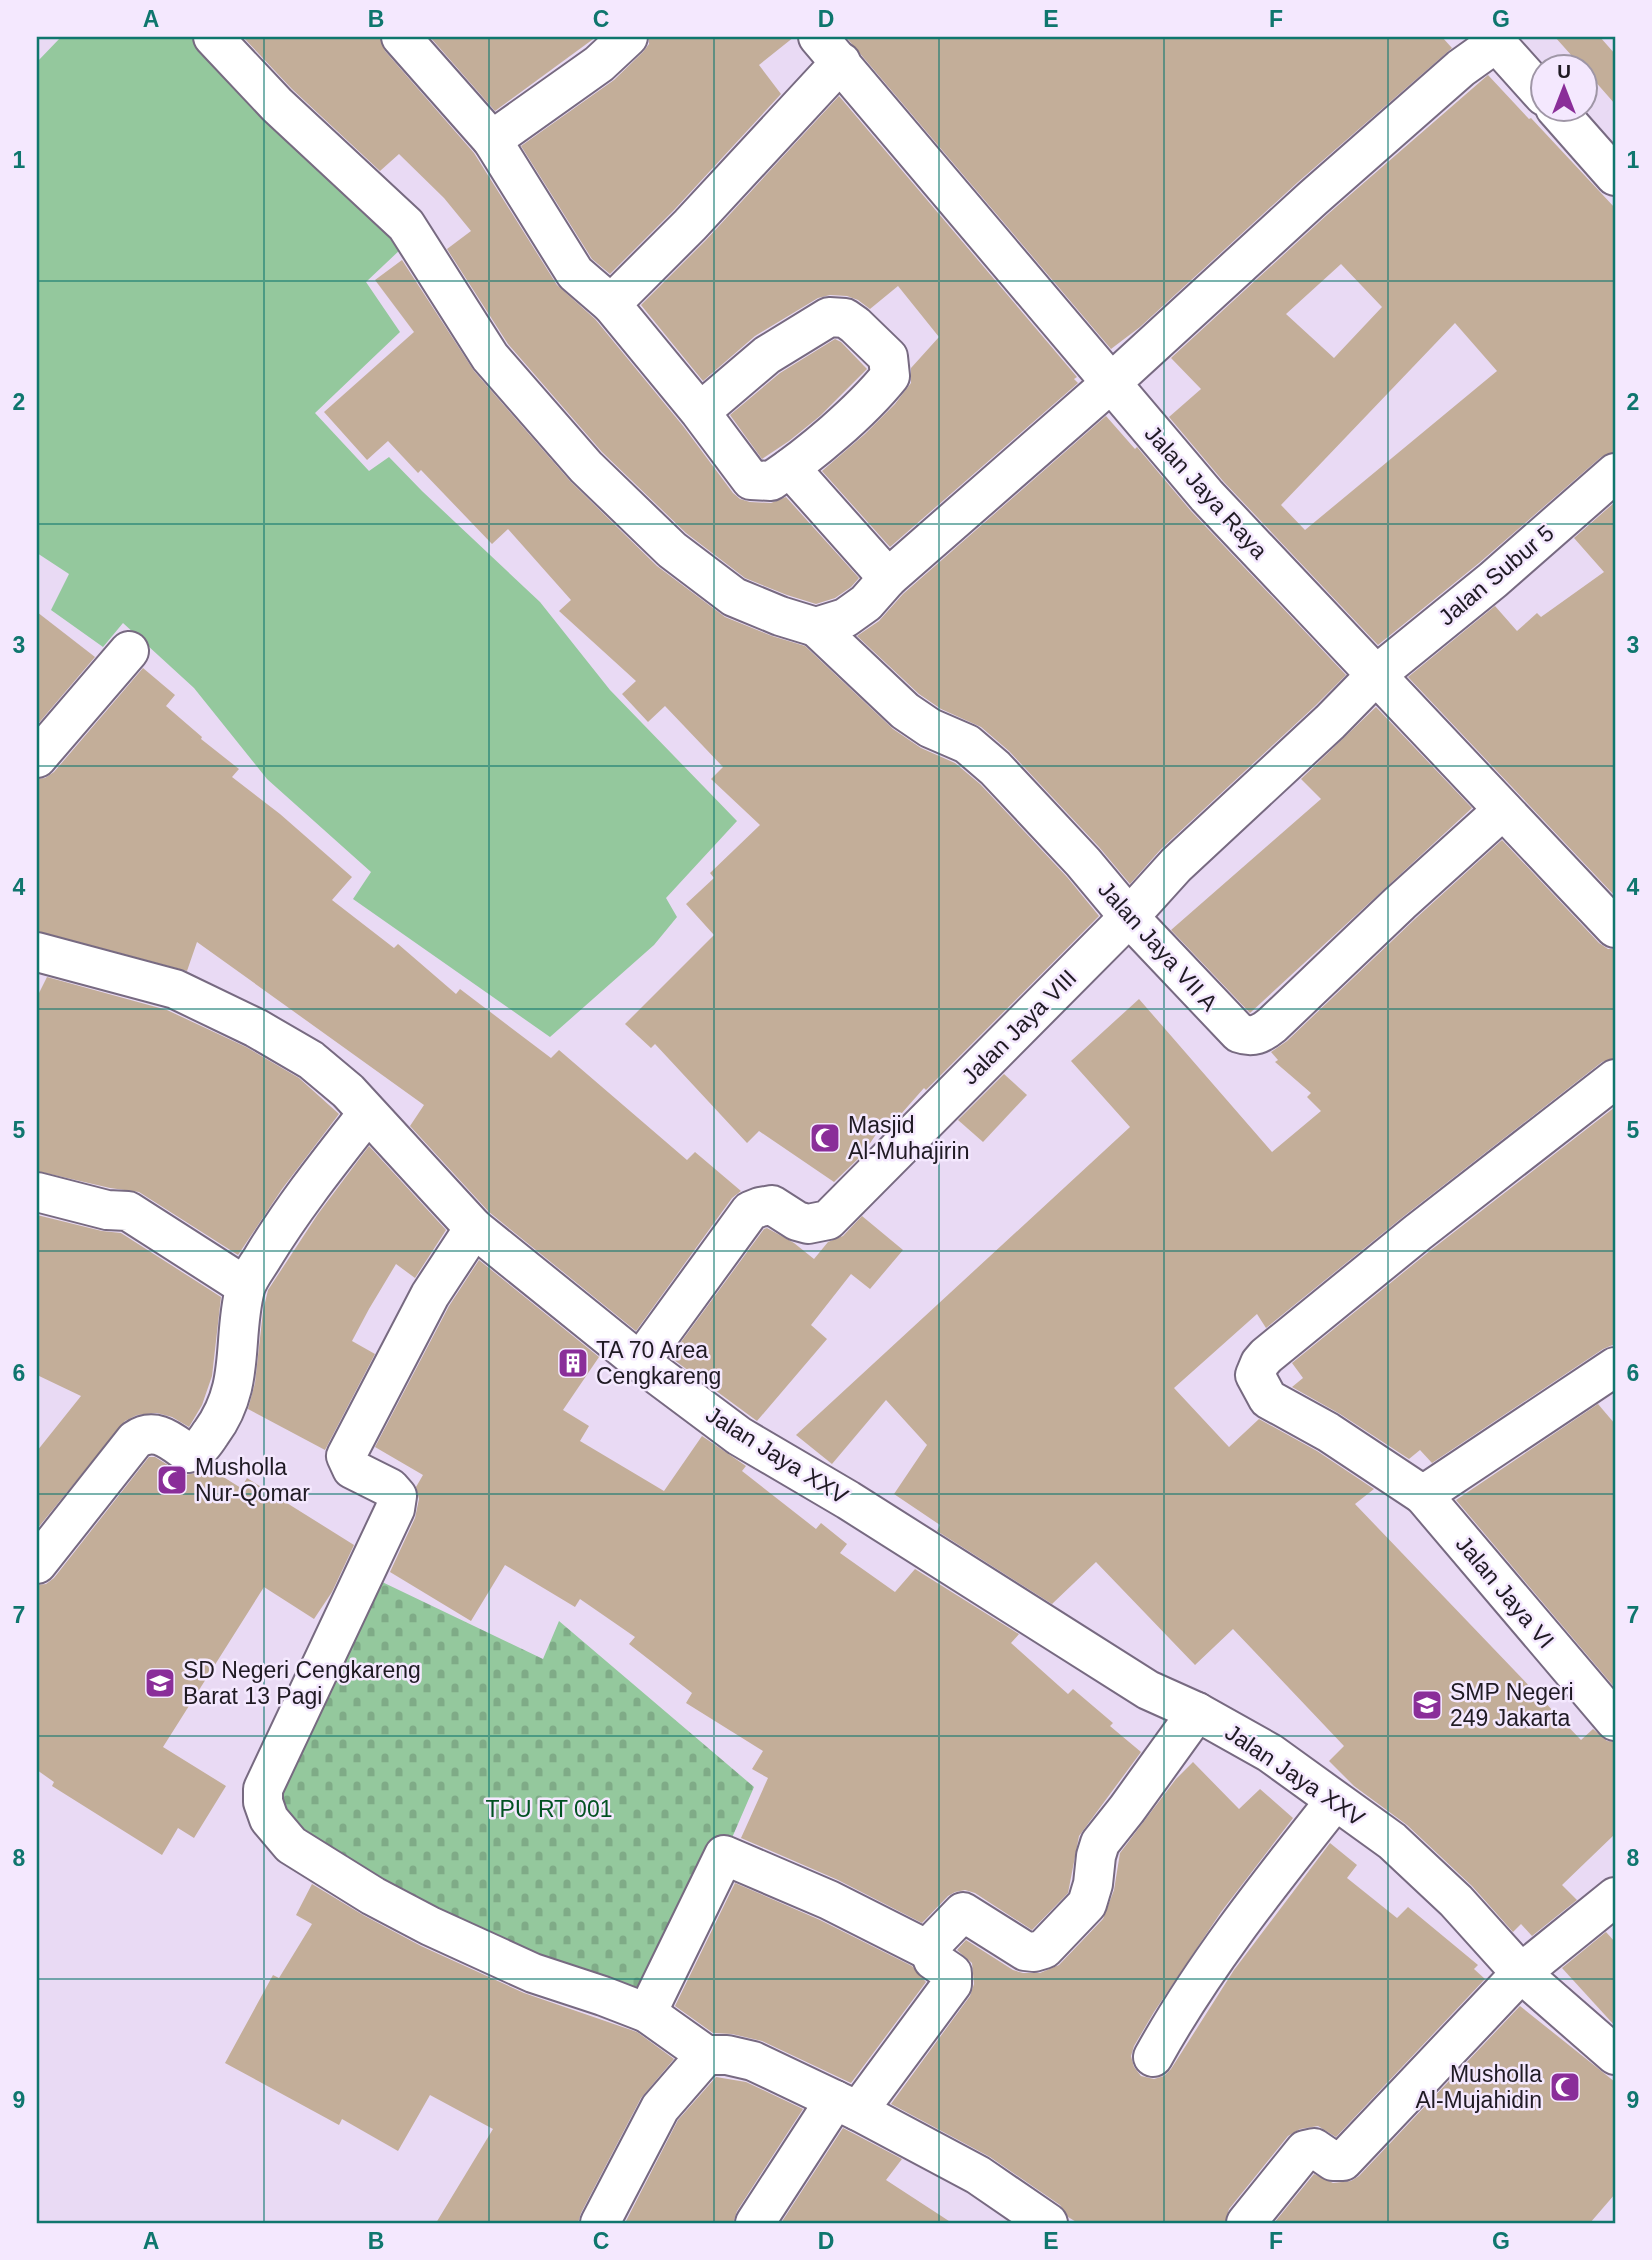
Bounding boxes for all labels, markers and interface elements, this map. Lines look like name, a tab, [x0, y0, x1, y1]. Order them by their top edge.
text: A	[143, 6, 159, 32]
text: B	[368, 6, 384, 32]
text: C	[593, 6, 609, 32]
text: D	[818, 6, 834, 32]
text: E	[1043, 6, 1059, 32]
text: F	[1269, 6, 1283, 32]
text: G	[1492, 6, 1510, 32]
north arrow	[1530, 52, 1600, 122]
text: U	[1557, 61, 1571, 82]
text: 1	[13, 147, 26, 173]
text: 1	[1627, 147, 1640, 173]
text: 2	[13, 389, 25, 415]
text: 2	[1627, 389, 1639, 415]
street label: Jalan Jaya Raya	[1139, 420, 1273, 564]
street label: Jalan Subur 5	[1433, 519, 1559, 631]
text: 3	[13, 632, 25, 658]
text: 3	[1627, 632, 1639, 658]
text: 4	[13, 874, 26, 900]
text: 4	[1627, 874, 1640, 900]
street label: Jalan Jaya VII A	[1093, 876, 1223, 1016]
street label: Jalan Jaya VIII	[956, 964, 1082, 1090]
place label: Masjid Al-Muhajirin	[848, 1112, 969, 1164]
text: 5	[13, 1117, 26, 1143]
text: 5	[1627, 1117, 1640, 1143]
mosque icon: Masjid Al-Muhajirin	[808, 1121, 842, 1155]
place label: TA 70 Area Cengkareng	[596, 1337, 721, 1389]
building icon: TA 70 Area Cengkareng	[556, 1346, 590, 1380]
text: 6	[13, 1360, 25, 1386]
text: 6	[1627, 1360, 1639, 1386]
street label: Jalan Jaya XXV	[701, 1401, 853, 1509]
place label: Musholla Nur-Qomar	[195, 1454, 310, 1506]
mosque icon: Musholla Nur-Qomar	[155, 1463, 189, 1497]
street label: Jalan Jaya VI	[1451, 1531, 1559, 1653]
text: 7	[13, 1602, 25, 1628]
text: 7	[1627, 1602, 1639, 1628]
place label: SD Negeri Cengkareng Barat 13 Pagi	[183, 1657, 421, 1709]
school or university icon: SD Negeri Cengkareng Barat 13 Pagi	[143, 1666, 177, 1700]
place label: SMP Negeri 249 Jakarta	[1450, 1679, 1574, 1731]
school or university icon: SMP Negeri 249 Jakarta	[1410, 1688, 1444, 1722]
street label: Jalan Jaya XXV	[1220, 1719, 1370, 1832]
park label: TPU RT 001	[486, 1796, 612, 1822]
text: 8	[13, 1845, 26, 1871]
text: 8	[1627, 1845, 1640, 1871]
place label: Musholla Al-Mujahidin	[1415, 2061, 1542, 2113]
mosque icon: Musholla Al-Mujahidin	[1548, 2070, 1582, 2104]
text: 9	[13, 2087, 25, 2113]
text: 9	[1627, 2087, 1639, 2113]
text: A	[143, 2228, 159, 2254]
text: B	[368, 2228, 384, 2254]
text: C	[593, 2228, 609, 2254]
text: D	[818, 2228, 834, 2254]
text: E	[1043, 2228, 1059, 2254]
text: F	[1269, 2228, 1283, 2254]
text: G	[1492, 2228, 1510, 2254]

